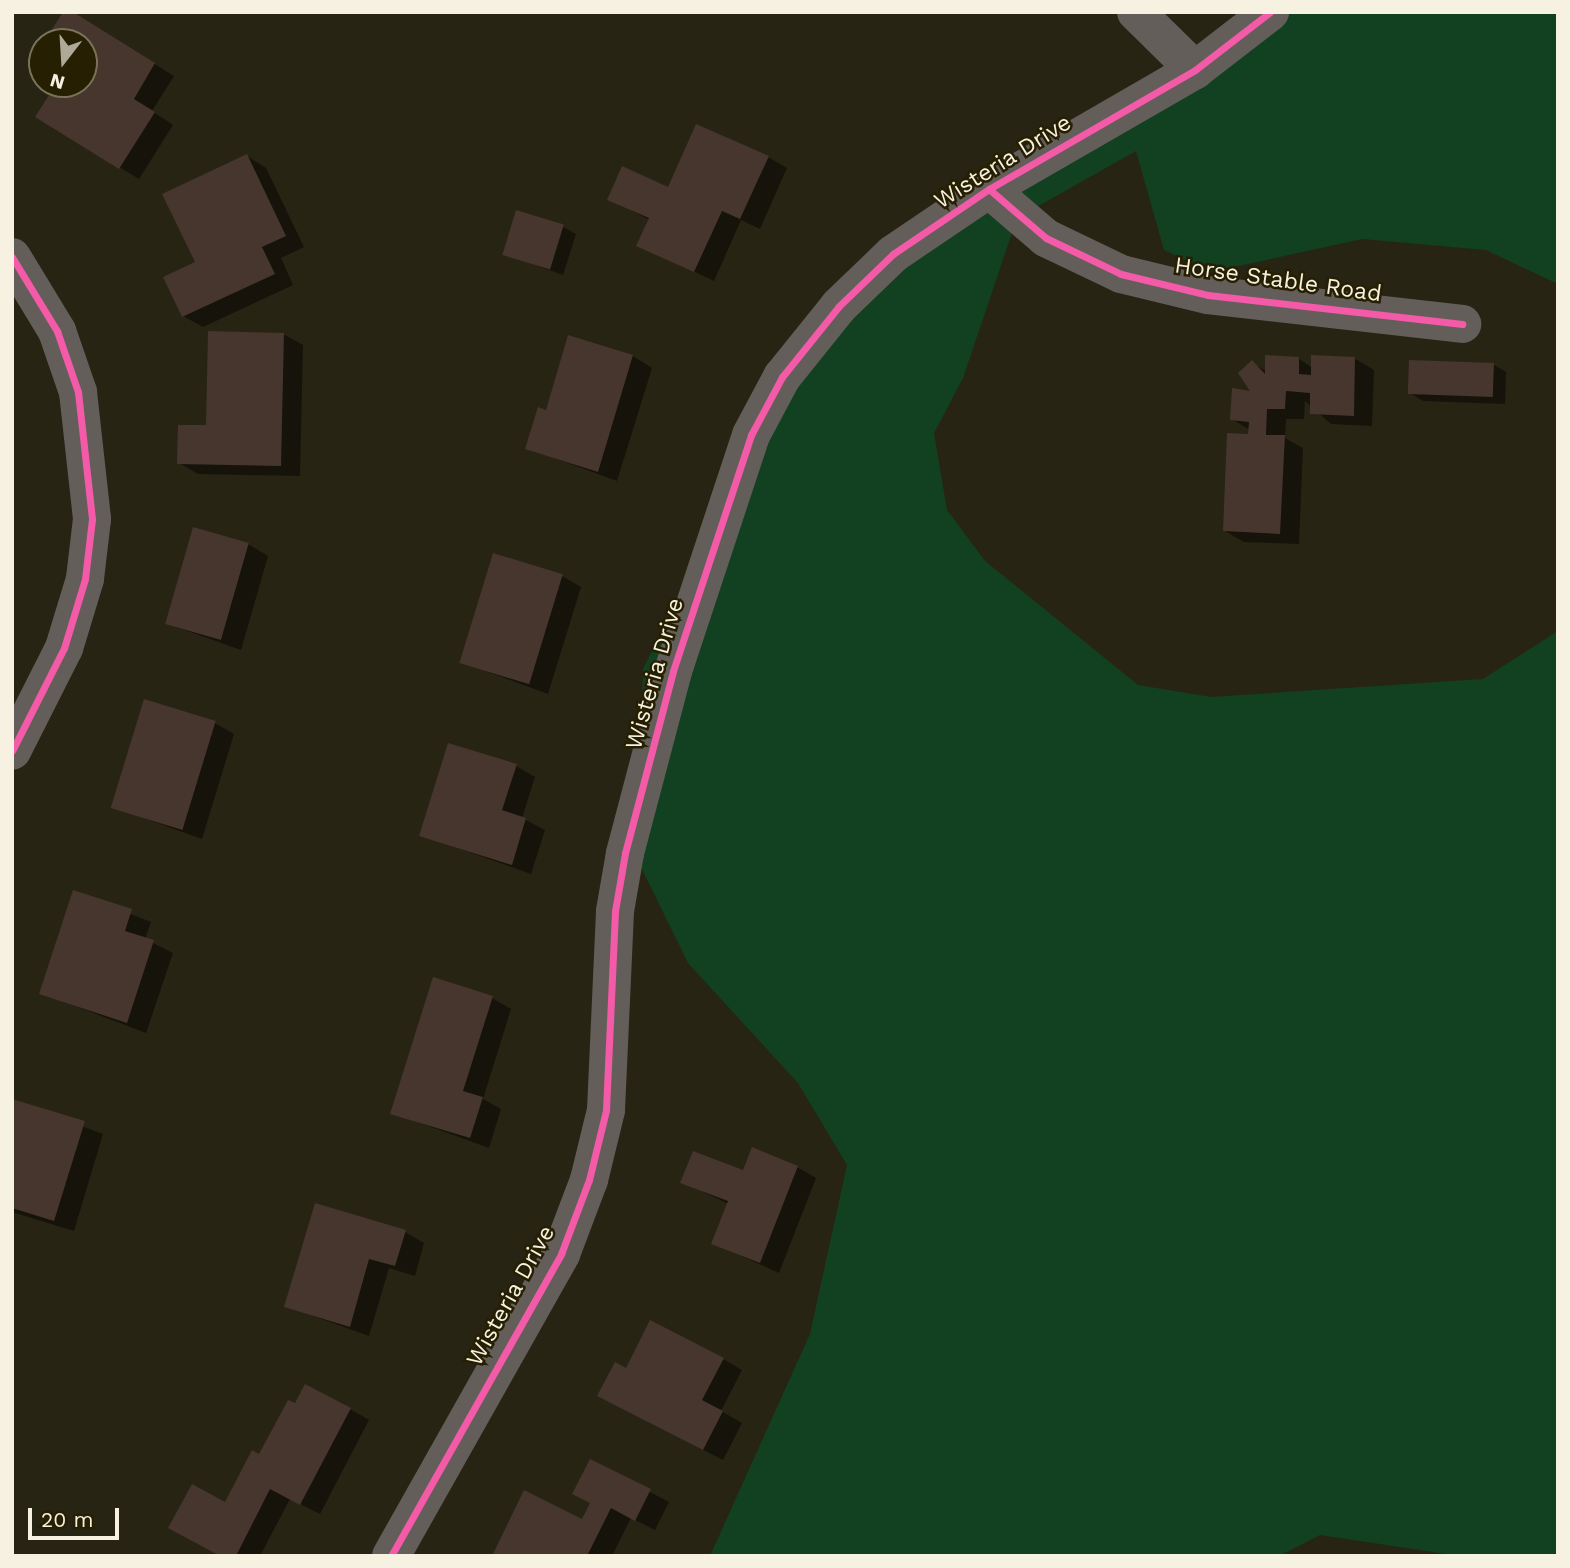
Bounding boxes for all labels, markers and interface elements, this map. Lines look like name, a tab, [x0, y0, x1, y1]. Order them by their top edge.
north arrow	[28, 28, 98, 98]
text: N	[47, 69, 67, 95]
street label: Wisteria Drive	[929, 109, 1077, 215]
street label: Horse Stable Road	[1173, 252, 1383, 308]
street label: Wisteria Drive	[620, 595, 690, 753]
street label: Wisteria Drive	[461, 1221, 561, 1371]
scale bar	[32, 1494, 122, 1538]
text: 20 m	[41, 1507, 93, 1532]

